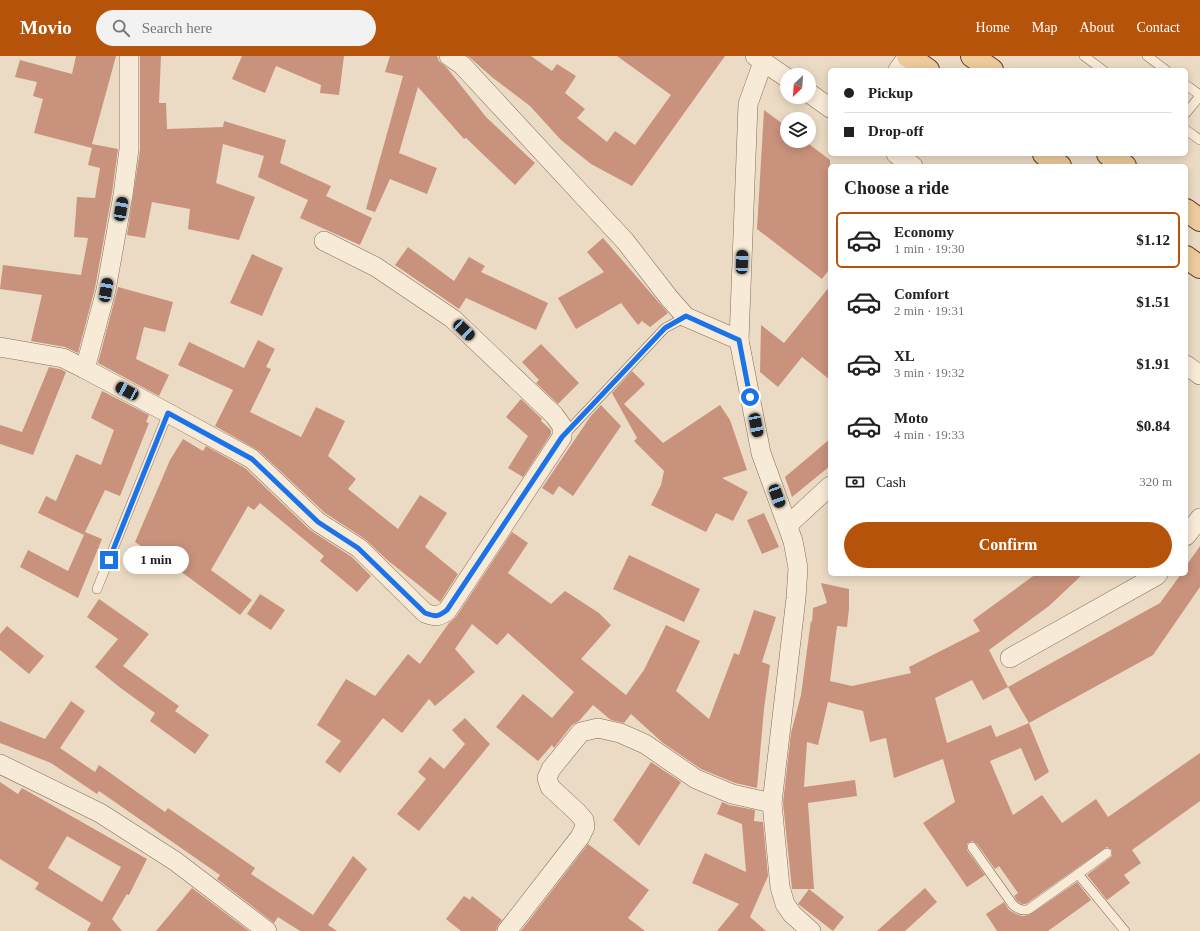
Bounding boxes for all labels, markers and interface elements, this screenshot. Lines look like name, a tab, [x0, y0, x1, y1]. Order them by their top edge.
search box	[96, 10, 376, 46]
text: Movio	[20, 17, 72, 38]
icon: search	[110, 17, 132, 39]
text: Search here	[142, 20, 212, 36]
text: Home	[976, 20, 1010, 35]
text: Map	[1032, 20, 1057, 35]
text: About	[1079, 20, 1114, 35]
text: Contact	[1136, 20, 1180, 35]
north arrow	[780, 68, 816, 104]
map controls	[780, 68, 816, 148]
text: Pickup	[868, 85, 913, 101]
button: layers	[780, 112, 816, 148]
text: Drop-off	[868, 123, 924, 139]
text: Choose a ride	[844, 178, 949, 198]
car	[113, 196, 129, 222]
icon: car	[846, 222, 882, 258]
text: Economy	[894, 224, 954, 240]
text: $1.12	[1136, 232, 1170, 248]
text: 1 min · 19:30	[894, 241, 964, 256]
car	[736, 250, 748, 274]
car	[98, 277, 114, 303]
icon: car	[846, 284, 882, 320]
text: Comfort	[894, 286, 949, 302]
text: $1.51	[1136, 294, 1170, 310]
text: 2 min · 19:31	[894, 303, 964, 318]
car	[451, 317, 477, 343]
icon: car	[846, 346, 882, 382]
text: XL	[894, 348, 915, 364]
text: $1.91	[1136, 356, 1170, 372]
text: 3 min · 19:32	[894, 365, 964, 380]
car	[114, 380, 140, 402]
route start	[741, 388, 759, 406]
icon: car	[846, 408, 882, 444]
text: Moto	[894, 410, 928, 426]
car	[748, 412, 764, 438]
text: $0.84	[1136, 418, 1170, 434]
text: 4 min · 19:33	[894, 427, 964, 442]
icon: cash	[844, 471, 866, 493]
text: Cash	[876, 474, 906, 490]
text: 320 m	[1139, 474, 1172, 489]
car	[767, 483, 787, 509]
button: Confirm	[844, 522, 1172, 568]
callout: 1 min	[123, 546, 189, 574]
route end	[100, 551, 118, 569]
text: 1 min	[140, 552, 172, 567]

